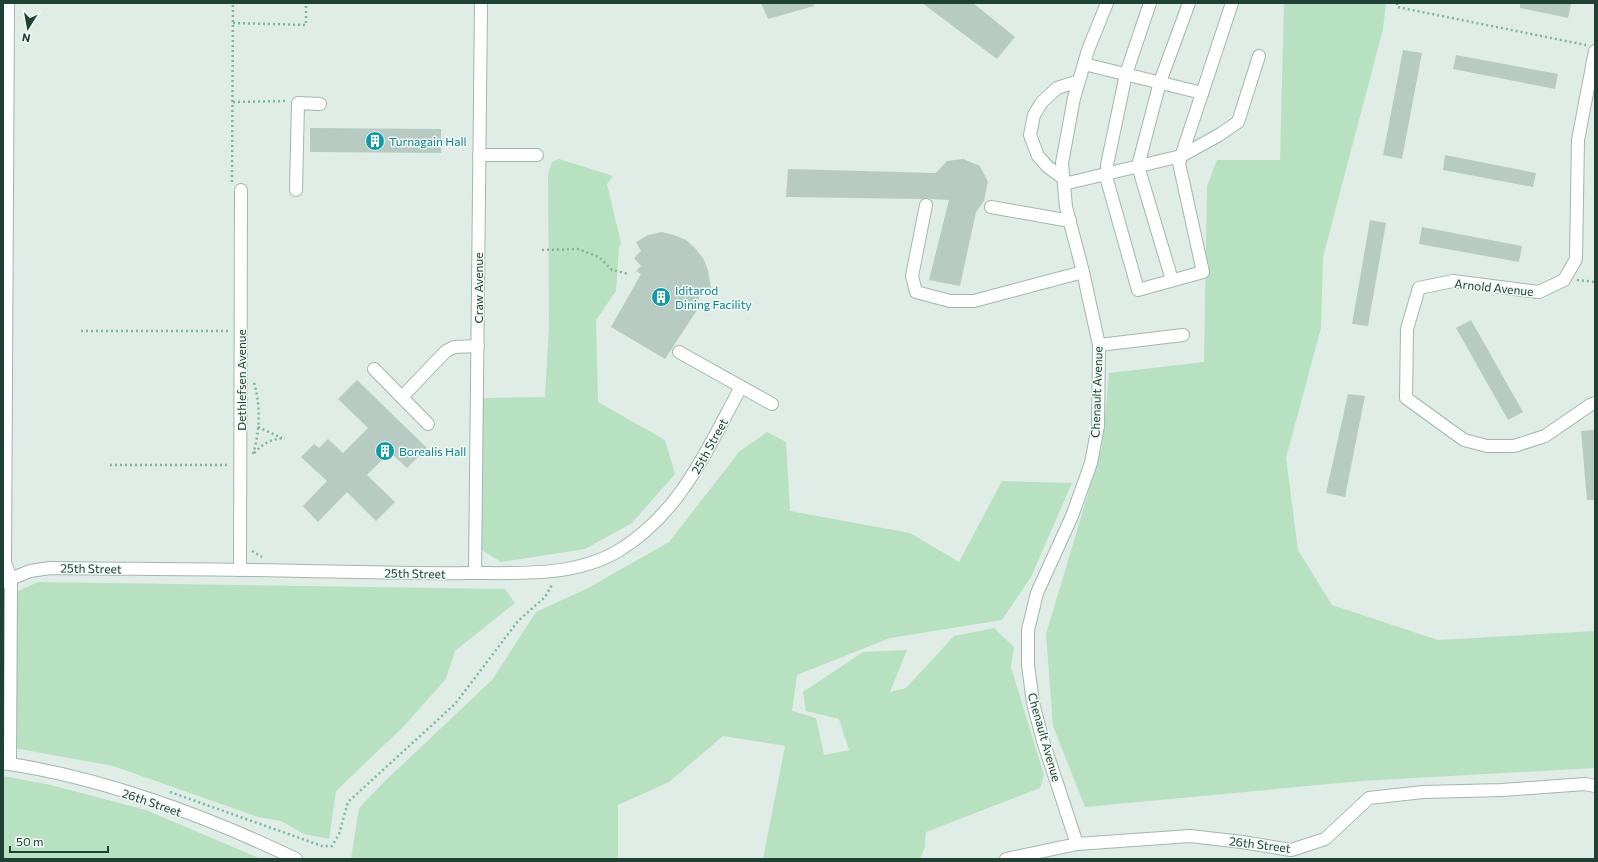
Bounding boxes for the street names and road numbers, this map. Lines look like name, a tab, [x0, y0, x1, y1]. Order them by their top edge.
street label: Craw Avenue	[471, 253, 485, 323]
street label: Arnold Avenue	[1454, 276, 1534, 298]
street label: Dethlefsen Avenue	[234, 329, 248, 431]
street label: Chenault Avenue	[1087, 346, 1105, 438]
street label: 25th Street	[688, 416, 730, 476]
street label: 25th Street	[60, 560, 122, 576]
street label: 25th Street	[384, 565, 446, 581]
street label: Chenault Avenue	[1026, 691, 1064, 783]
street label: 26th Street	[120, 785, 184, 819]
street label: 26th Street	[1228, 833, 1292, 855]

